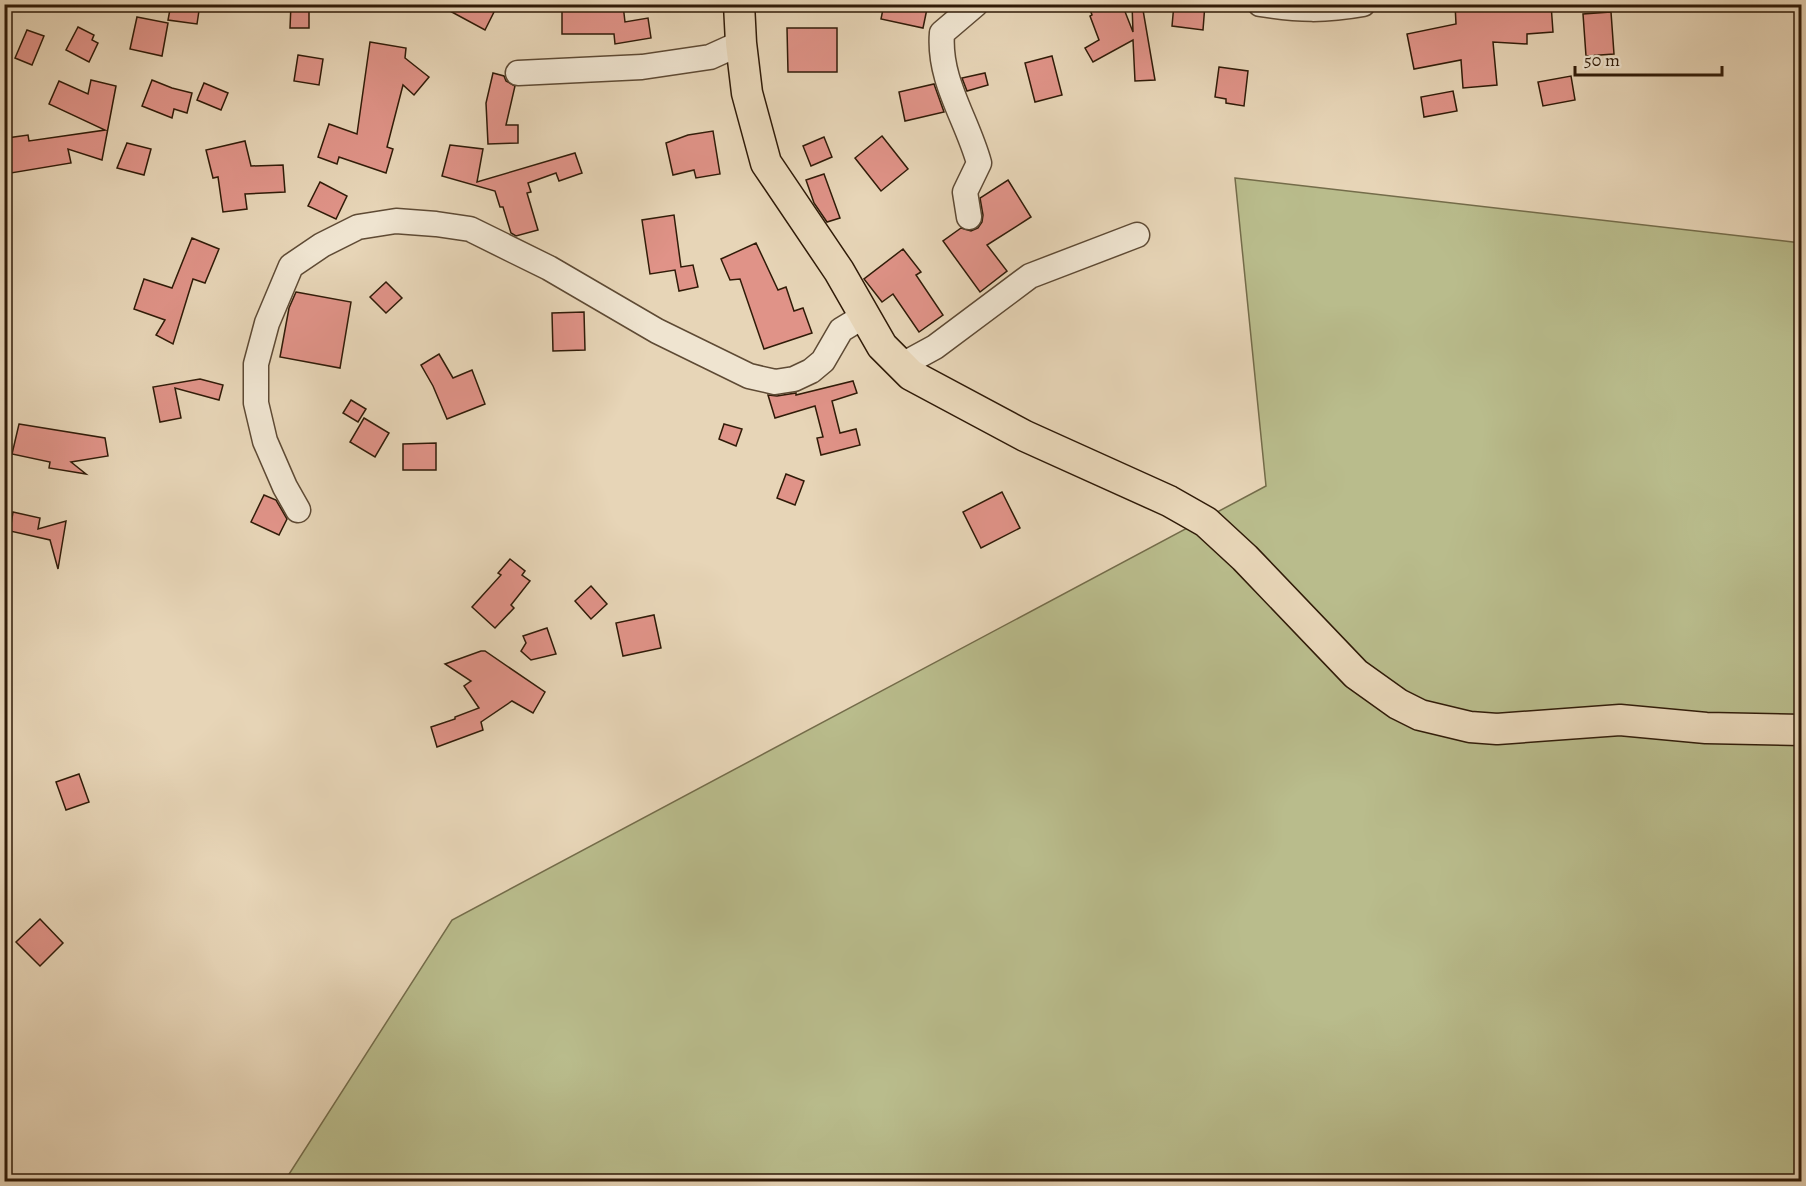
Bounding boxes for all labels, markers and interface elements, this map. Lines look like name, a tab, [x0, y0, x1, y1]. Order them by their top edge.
scale bar	[1575, 39, 1722, 77]
text: 50 m	[1584, 48, 1620, 72]

